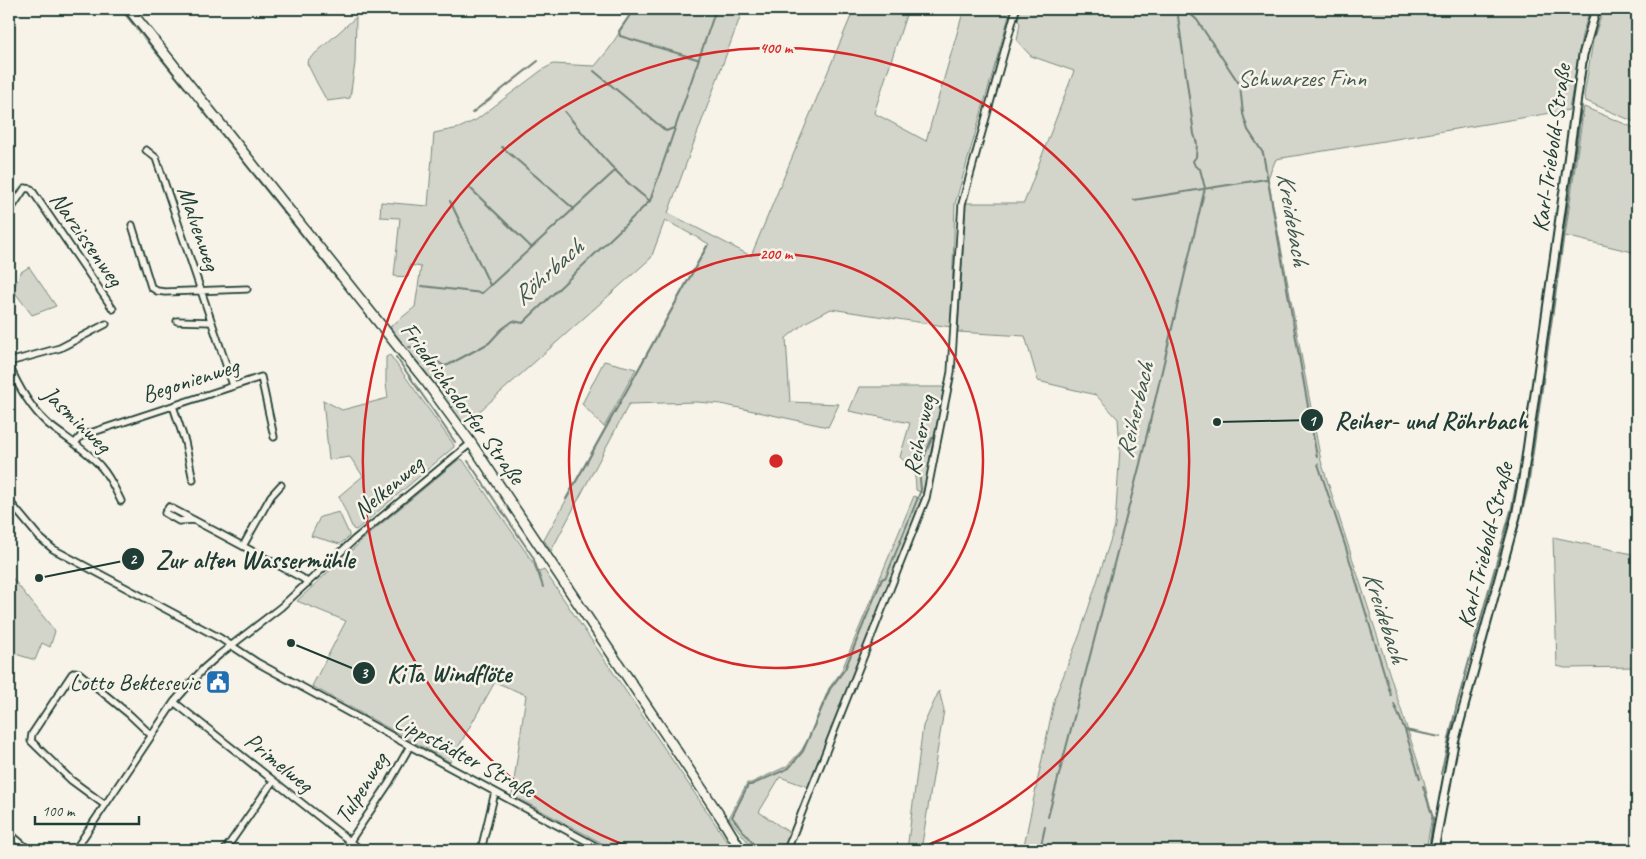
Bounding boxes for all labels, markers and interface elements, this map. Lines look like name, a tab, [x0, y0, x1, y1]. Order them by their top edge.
text: 400 m	[760, 39, 794, 58]
street label: Karl-Triebold-Straße	[1524, 60, 1578, 234]
park label: Schwarzes Finn	[1238, 63, 1366, 93]
water label: Kreidebach	[1269, 170, 1317, 270]
street label: Malvenweg	[171, 182, 228, 276]
street label: Narzissenweg	[43, 186, 131, 294]
water label: Röhrbach	[506, 231, 591, 312]
text: 200 m	[760, 245, 794, 264]
street label: Friedrichsdorfer Straße	[394, 316, 533, 492]
street label: Begonienweg	[138, 350, 244, 410]
water label: Reiherbach	[1109, 358, 1162, 461]
street label: Jasminweg	[35, 378, 120, 461]
street label: Reiherweg	[896, 391, 942, 478]
callout: Reiher- und Röhrbach	[1299, 400, 1537, 440]
text: Reiher- und Röhrbach	[1335, 405, 1529, 437]
text: 1	[1309, 412, 1318, 431]
street label: Nelkenweg	[347, 447, 431, 525]
centre of rings	[767, 452, 785, 470]
street label: Karl-Triebold-Straße	[1450, 457, 1521, 631]
callout: Zur alten Wassermühle	[121, 539, 364, 579]
text: Zur alten Wassermühle	[156, 544, 357, 576]
text: 2	[130, 550, 138, 569]
water label: Kreidebach	[1355, 567, 1415, 668]
callout: KiTa Windflöte	[351, 653, 521, 693]
text: KiTa Windflöte	[387, 658, 514, 690]
text: 3	[361, 664, 369, 683]
place label: Lotto Bektesevic	[70, 667, 201, 697]
public building icon: Lotto Bektesevic	[205, 669, 231, 695]
street label: Lippstädter Straße	[390, 705, 542, 806]
street label: Primelweg	[239, 725, 321, 800]
street label: Tulpenweg	[328, 745, 396, 829]
scale bar	[35, 794, 139, 826]
text: 100 m	[42, 802, 76, 821]

